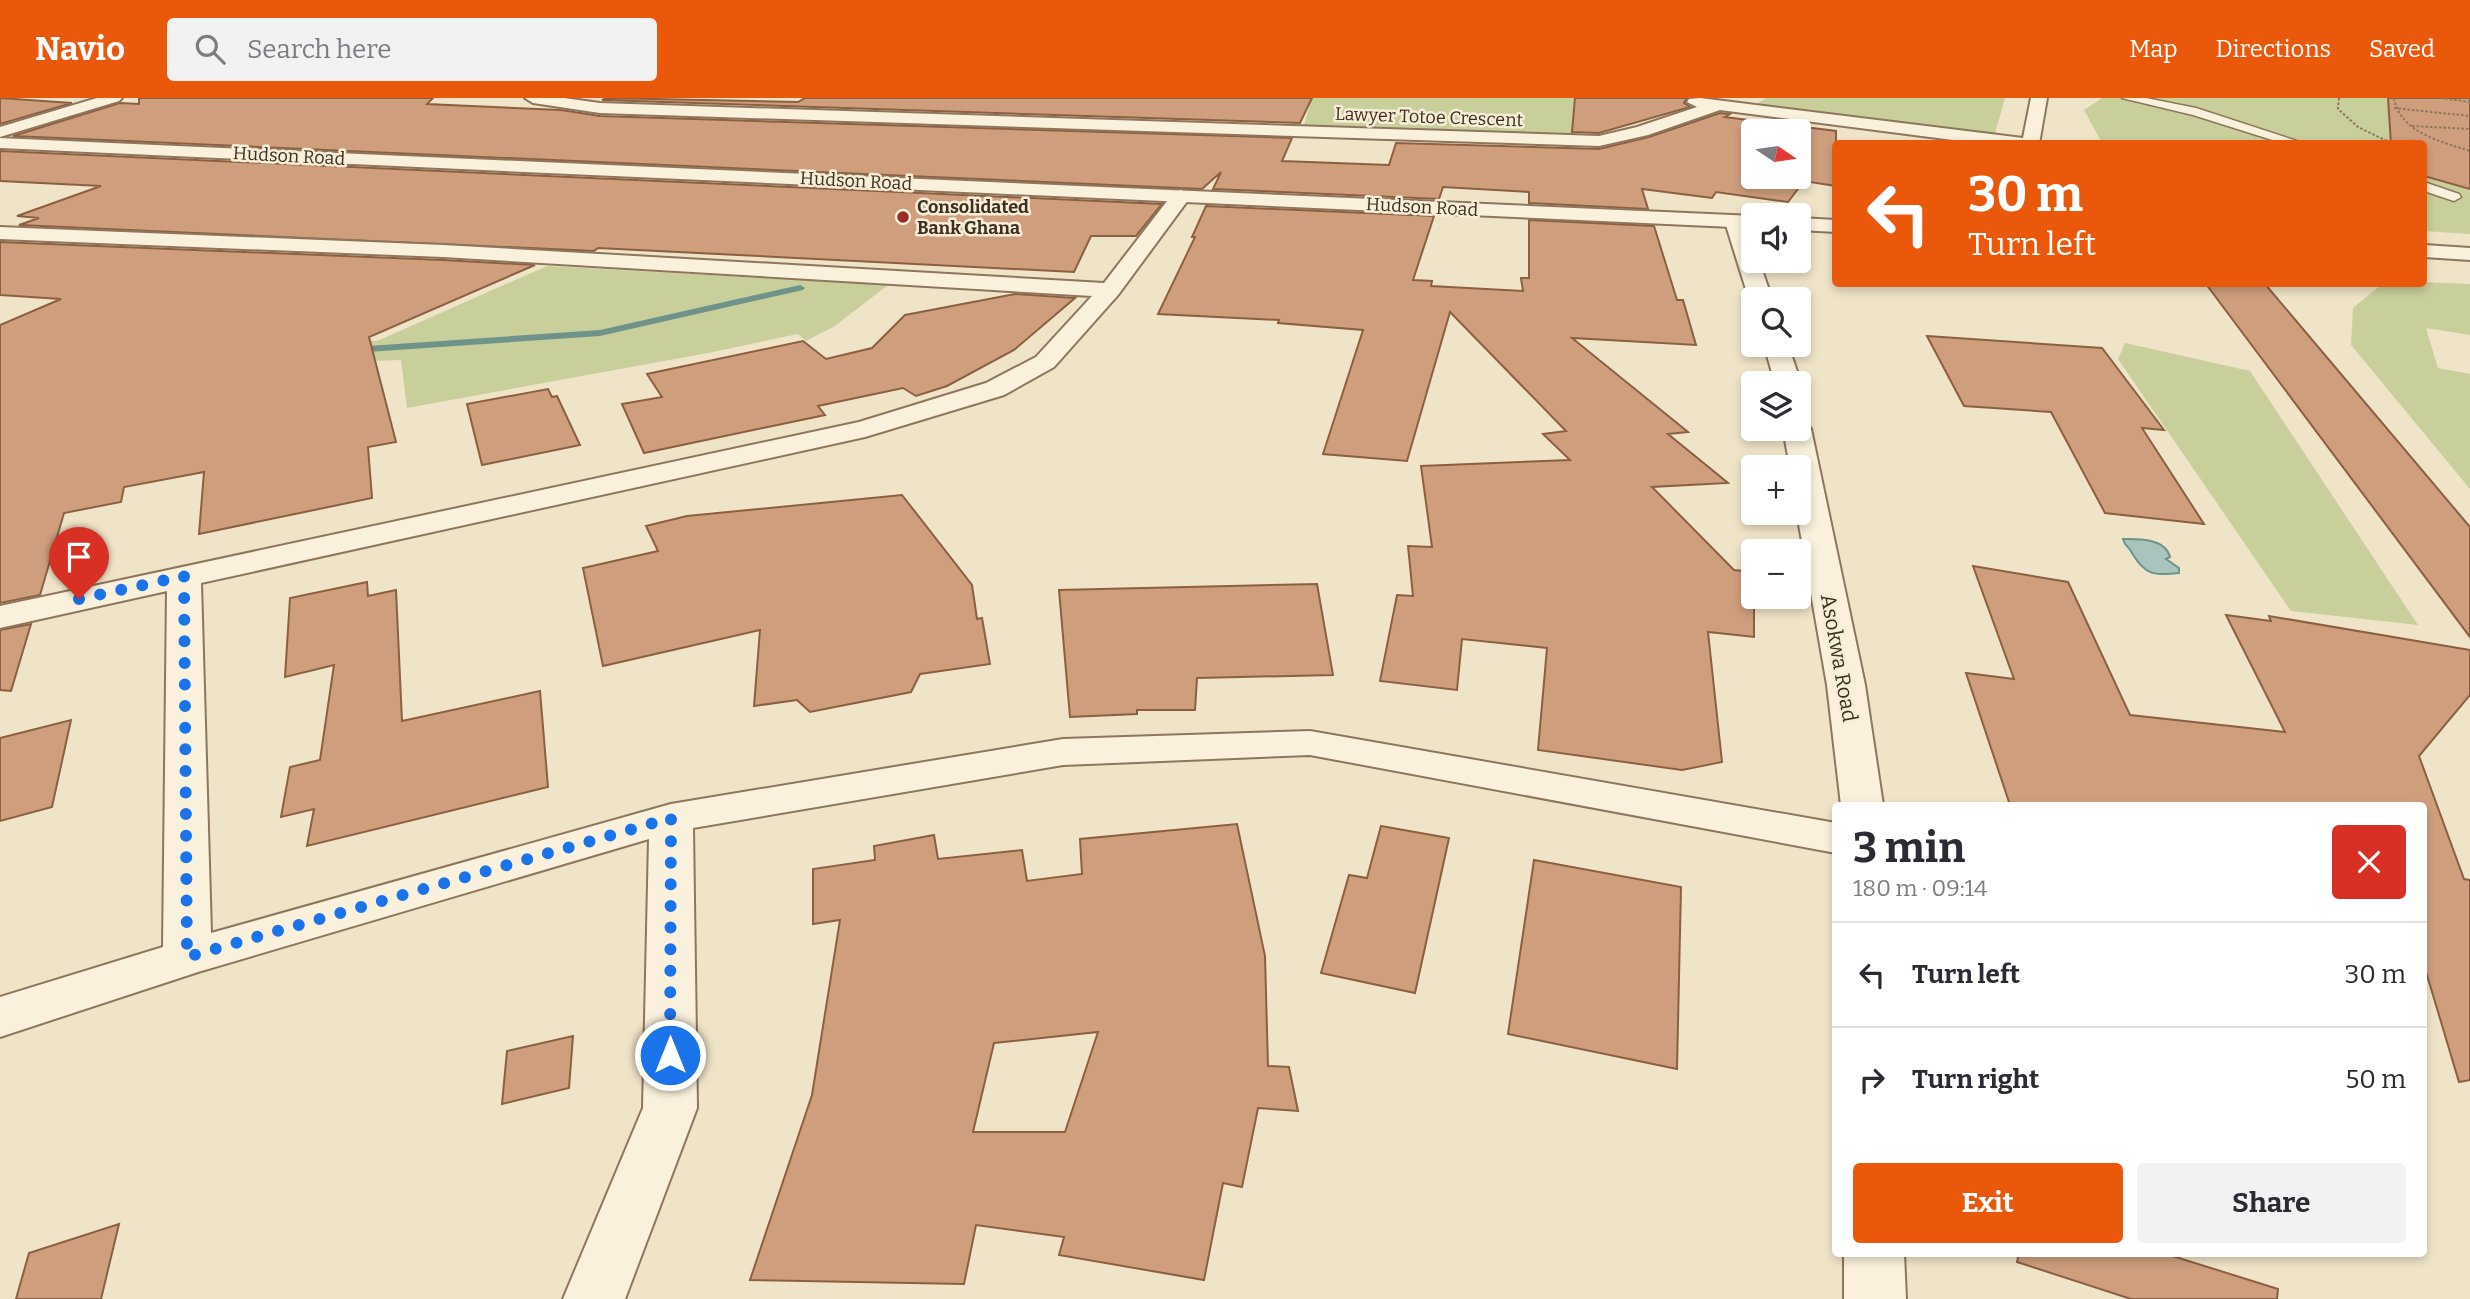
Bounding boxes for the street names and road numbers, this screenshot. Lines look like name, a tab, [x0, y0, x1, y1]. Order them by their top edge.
street label: Lawyer Totoe Crescent	[1335, 103, 1524, 131]
street label: Hudson Road	[232, 142, 346, 170]
street label: Hudson Road	[799, 167, 913, 195]
street label: Hudson Road	[1365, 193, 1479, 221]
street label: Asokwa Road	[1815, 592, 1863, 724]

